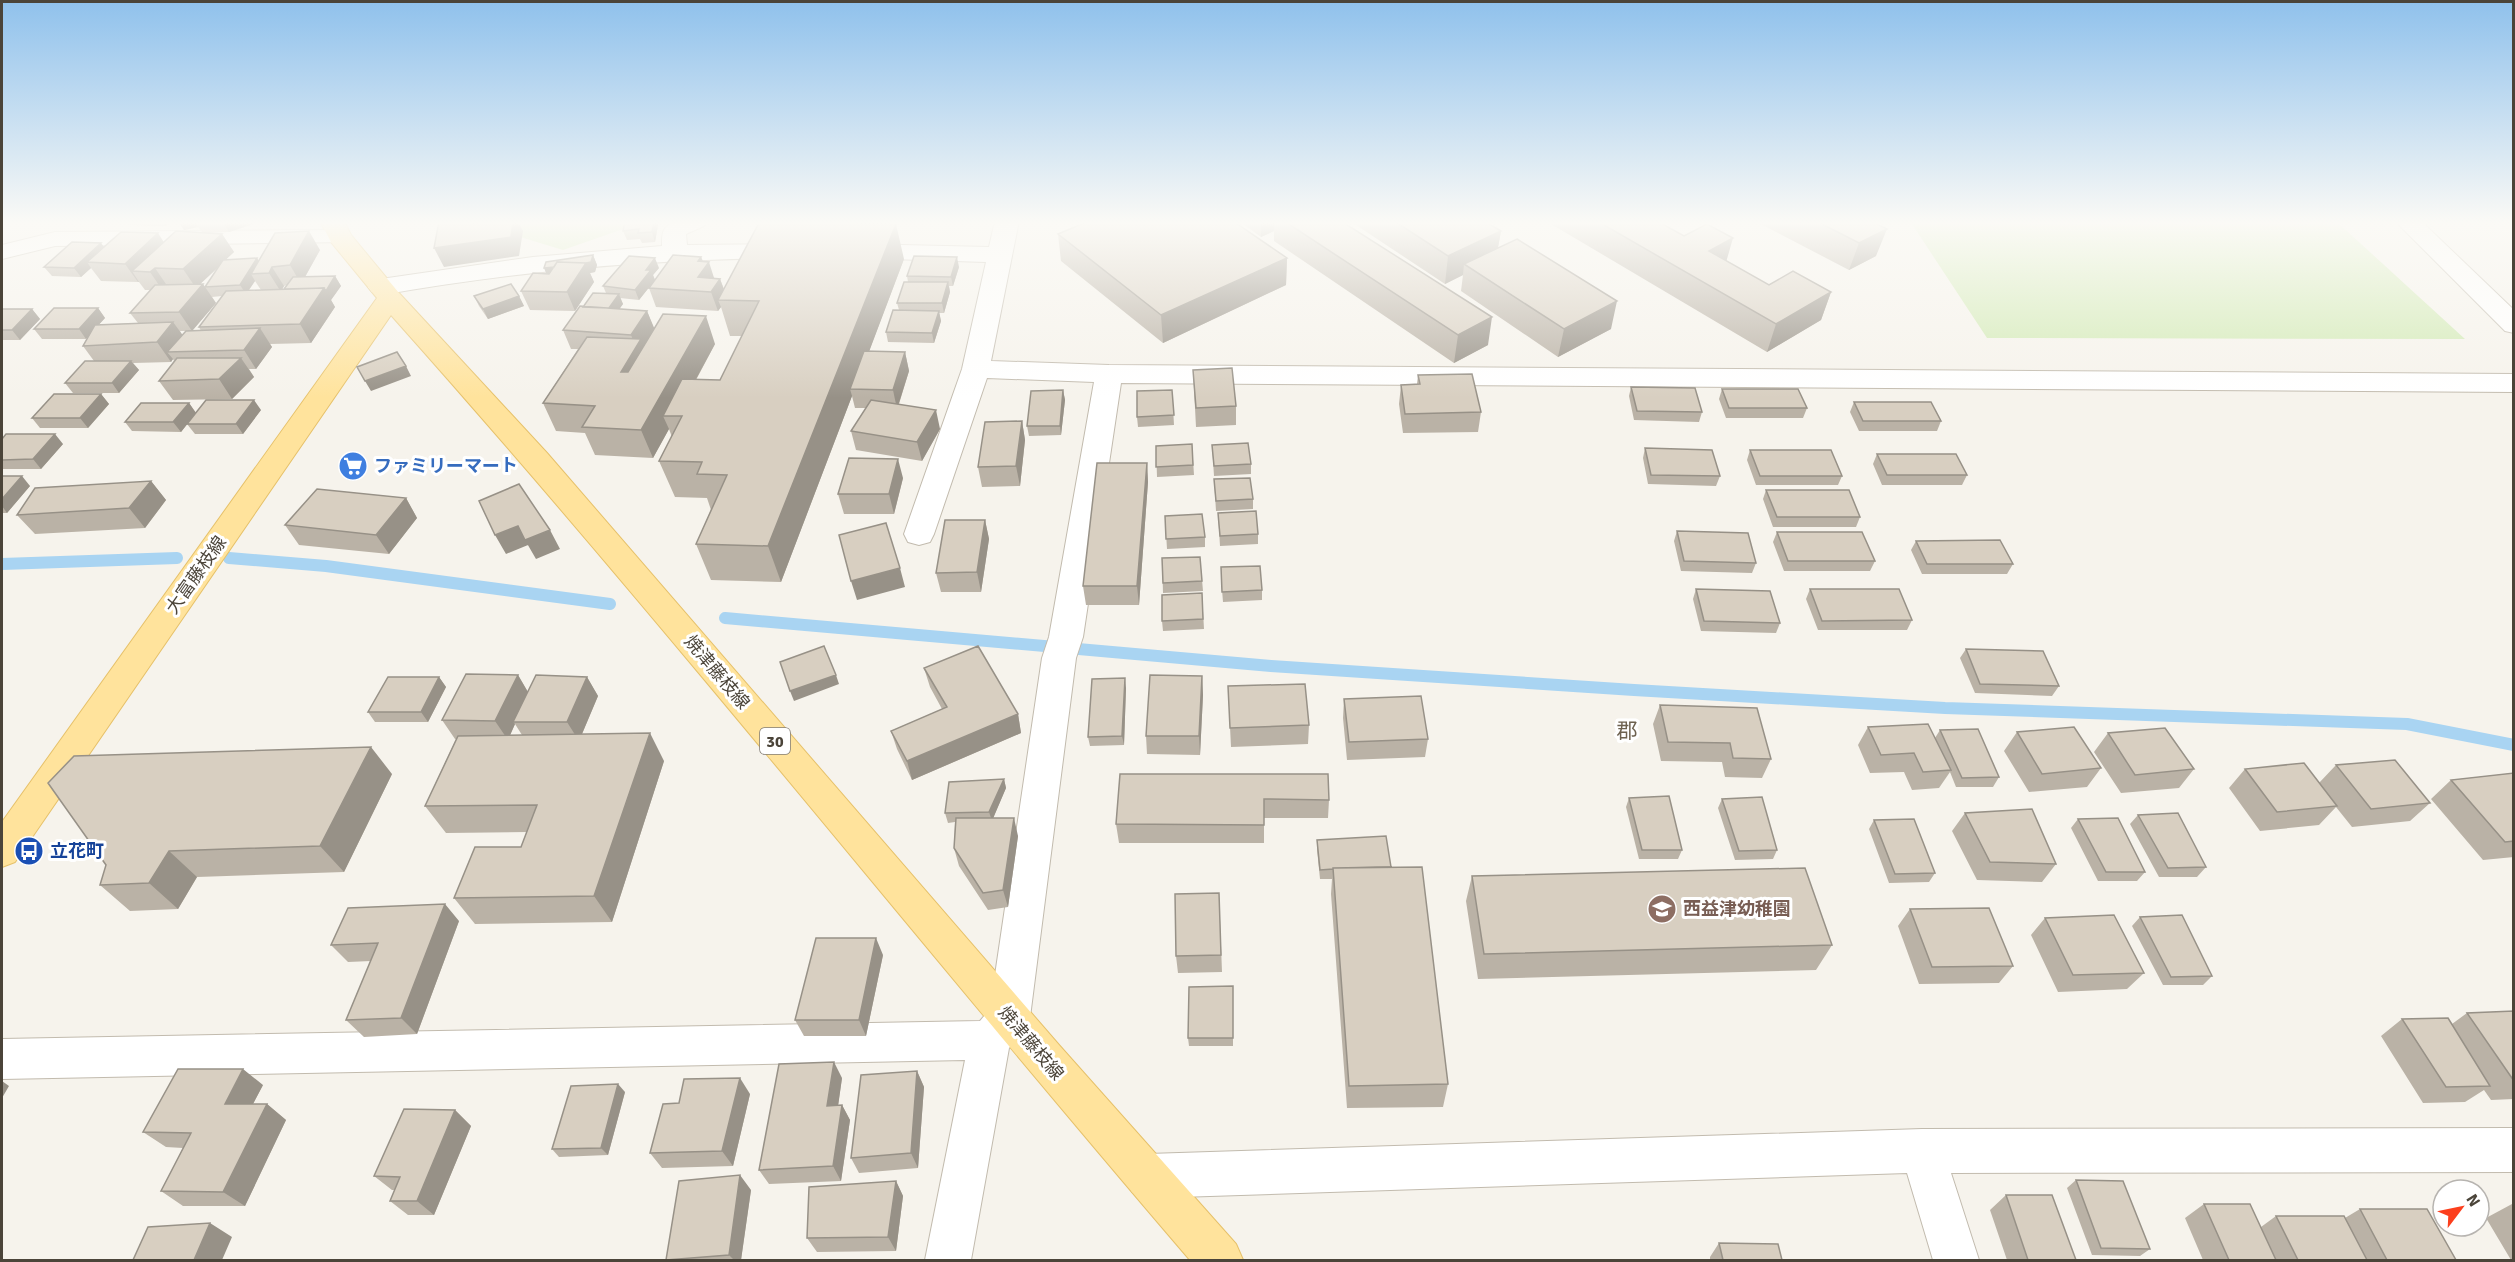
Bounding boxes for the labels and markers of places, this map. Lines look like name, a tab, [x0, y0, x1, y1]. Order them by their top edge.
supermarket icon: ファミリーマート	[337, 450, 369, 482]
place label: ファミリーマート	[374, 455, 518, 477]
bus stop icon: 立花町	[13, 835, 45, 867]
place label: 立花町	[50, 840, 104, 862]
school or university icon: 西益津幼稚園	[1646, 893, 1678, 925]
place label: 西益津幼稚園	[1683, 898, 1791, 920]

